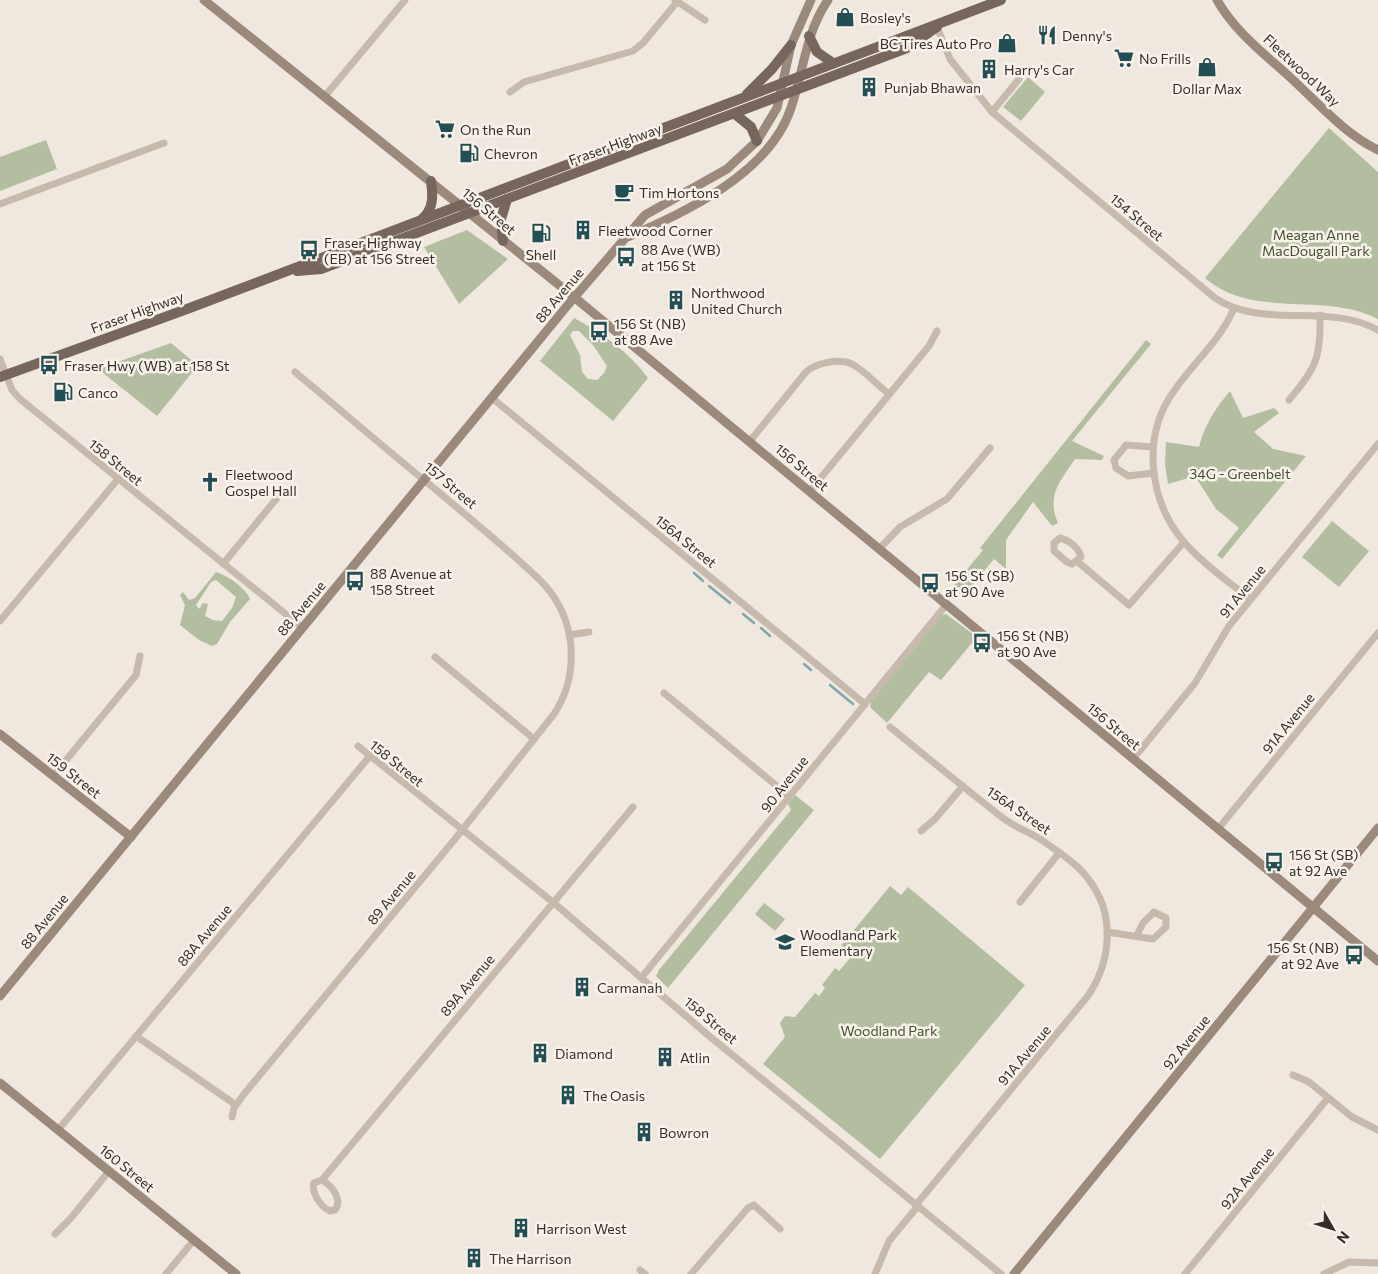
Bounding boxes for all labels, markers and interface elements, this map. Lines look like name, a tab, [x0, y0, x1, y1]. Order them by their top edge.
shop icon: Bosley's	[834, 6, 856, 28]
place label: Bosley's	[860, 9, 911, 26]
restaurant icon: Denny's	[1036, 24, 1058, 46]
place label: Denny's	[1062, 27, 1112, 44]
street label: Fleetwood Way	[1260, 30, 1344, 110]
shop icon: BC Tires Auto Pro	[996, 32, 1018, 54]
place label: BC Tires Auto Pro	[880, 35, 992, 52]
supermarket icon: No Frills	[1113, 47, 1135, 69]
place label: No Frills	[1139, 50, 1191, 67]
shop icon: Dollar Max	[1196, 56, 1218, 78]
building icon: Harry's Car	[978, 58, 1000, 80]
place label: Harry's Car	[1004, 61, 1075, 78]
building icon: Punjab Bhawan	[858, 76, 880, 98]
place label: Punjab Bhawan	[884, 79, 981, 96]
place label: Dollar Max	[1172, 80, 1242, 97]
supermarket icon: On the Run	[434, 118, 456, 140]
street label: Fraser Highway	[566, 119, 664, 169]
place label: On the Run	[460, 121, 531, 138]
fuel station icon: Chevron	[458, 142, 480, 164]
place label: Chevron	[484, 145, 538, 162]
cafe icon: Tim Hortons	[613, 181, 635, 203]
street label: 156 Street	[459, 184, 519, 238]
place label: Tim Hortons	[639, 184, 719, 201]
street label: 154 Street	[1107, 190, 1167, 244]
building icon: Fleetwood Corner	[572, 219, 594, 241]
fuel station icon: Shell	[530, 222, 552, 244]
place label: Fleetwood Corner	[598, 222, 713, 239]
park label: Meagan Anne MacDougall Park	[1262, 226, 1370, 259]
place label: Fraser Highway (EB) at 156 Street	[324, 234, 435, 267]
bus stop icon: Fraser Highway (EB) at 156 Street	[298, 239, 320, 261]
place label: 88 Ave (WB) at 156 St	[641, 241, 721, 274]
place label: Shell	[526, 246, 556, 263]
bus stop icon: 88 Ave (WB) at 156 St	[615, 246, 637, 268]
street label: 88 Avenue	[531, 264, 587, 326]
place label: Northwood United Church	[691, 284, 782, 317]
street label: Fraser Highway	[88, 287, 186, 337]
building icon: Northwood United Church	[665, 289, 687, 311]
place label: 156 St (NB) at 88 Ave	[614, 315, 686, 348]
bus stop icon: 156 St (NB) at 88 Ave	[588, 320, 610, 342]
bus stop icon: Fraser Hwy (WB) at 158 St	[38, 354, 60, 376]
place label: Fraser Hwy (WB) at 158 St	[64, 357, 230, 374]
fuel station icon: Canco	[52, 381, 74, 403]
place label: Canco	[78, 384, 118, 401]
street label: 158 Street	[85, 435, 147, 489]
street label: 156 Street	[772, 440, 832, 494]
street label: 157 Street	[421, 458, 481, 512]
park label: 34G - Greenbelt	[1189, 465, 1291, 482]
place label: Fleetwood Gospel Hall	[225, 466, 297, 499]
church icon: Fleetwood Gospel Hall	[199, 471, 221, 493]
street label: 156A Street	[652, 511, 720, 571]
street label: 91 Avenue	[1215, 561, 1269, 621]
place label: 88 Avenue at 158 Street	[370, 565, 452, 598]
place label: 156 St (SB) at 90 Ave	[945, 567, 1014, 600]
bus stop icon: 88 Avenue at 158 Street	[344, 570, 366, 592]
bus stop icon: 156 St (SB) at 90 Ave	[919, 572, 941, 594]
street label: 88 Avenue	[273, 577, 329, 639]
place label: 156 St (NB) at 90 Ave	[997, 627, 1069, 660]
bus stop icon: 156 St (NB) at 90 Ave	[971, 632, 993, 654]
street label: 91A Avenue	[1258, 689, 1318, 757]
street label: 156 Street	[1084, 699, 1144, 753]
street label: 158 Street	[366, 736, 428, 790]
street label: 159 Street	[43, 748, 105, 802]
street label: 90 Avenue	[757, 752, 811, 816]
street label: 156A Street	[984, 782, 1055, 838]
place label: 156 St (SB) at 92 Ave	[1289, 846, 1358, 879]
bus stop icon: 156 St (SB) at 92 Ave	[1263, 851, 1285, 873]
street label: 89 Avenue	[363, 866, 419, 928]
street label: 88 Avenue	[17, 890, 71, 952]
street label: 88A Avenue	[173, 901, 235, 969]
place label: Woodland Park Elementary	[800, 926, 897, 959]
school or university icon: Woodland Park Elementary	[774, 931, 796, 953]
place label: 156 St (NB) at 92 Ave	[1267, 939, 1339, 972]
bus stop icon: 156 St (NB) at 92 Ave	[1343, 944, 1365, 966]
street label: 89A Avenue	[436, 951, 498, 1019]
building icon: Carmanah	[571, 976, 593, 998]
place label: Carmanah	[597, 979, 662, 996]
street label: 158 Street	[681, 993, 741, 1047]
street label: 92 Avenue	[1159, 1011, 1213, 1073]
street label: 91A Avenue	[994, 1021, 1054, 1089]
park label: Woodland Park	[840, 1022, 938, 1039]
building icon: Diamond	[529, 1042, 551, 1064]
place label: Diamond	[555, 1045, 613, 1062]
building icon: Atlin	[654, 1046, 676, 1068]
place label: Atlin	[680, 1049, 710, 1066]
building icon: The Oasis	[557, 1084, 579, 1106]
place label: The Oasis	[583, 1087, 645, 1104]
building icon: Bowron	[633, 1121, 655, 1143]
place label: Bowron	[659, 1124, 709, 1141]
street label: 160 Street	[96, 1141, 158, 1195]
street label: 92A Avenue	[1217, 1143, 1277, 1213]
north arrow	[1308, 1204, 1358, 1254]
building icon: Harrison West	[510, 1217, 532, 1239]
place label: Harrison West	[536, 1220, 627, 1237]
text: N	[1334, 1228, 1353, 1247]
building icon: The Harrison	[463, 1247, 485, 1269]
place label: The Harrison	[489, 1250, 571, 1267]

